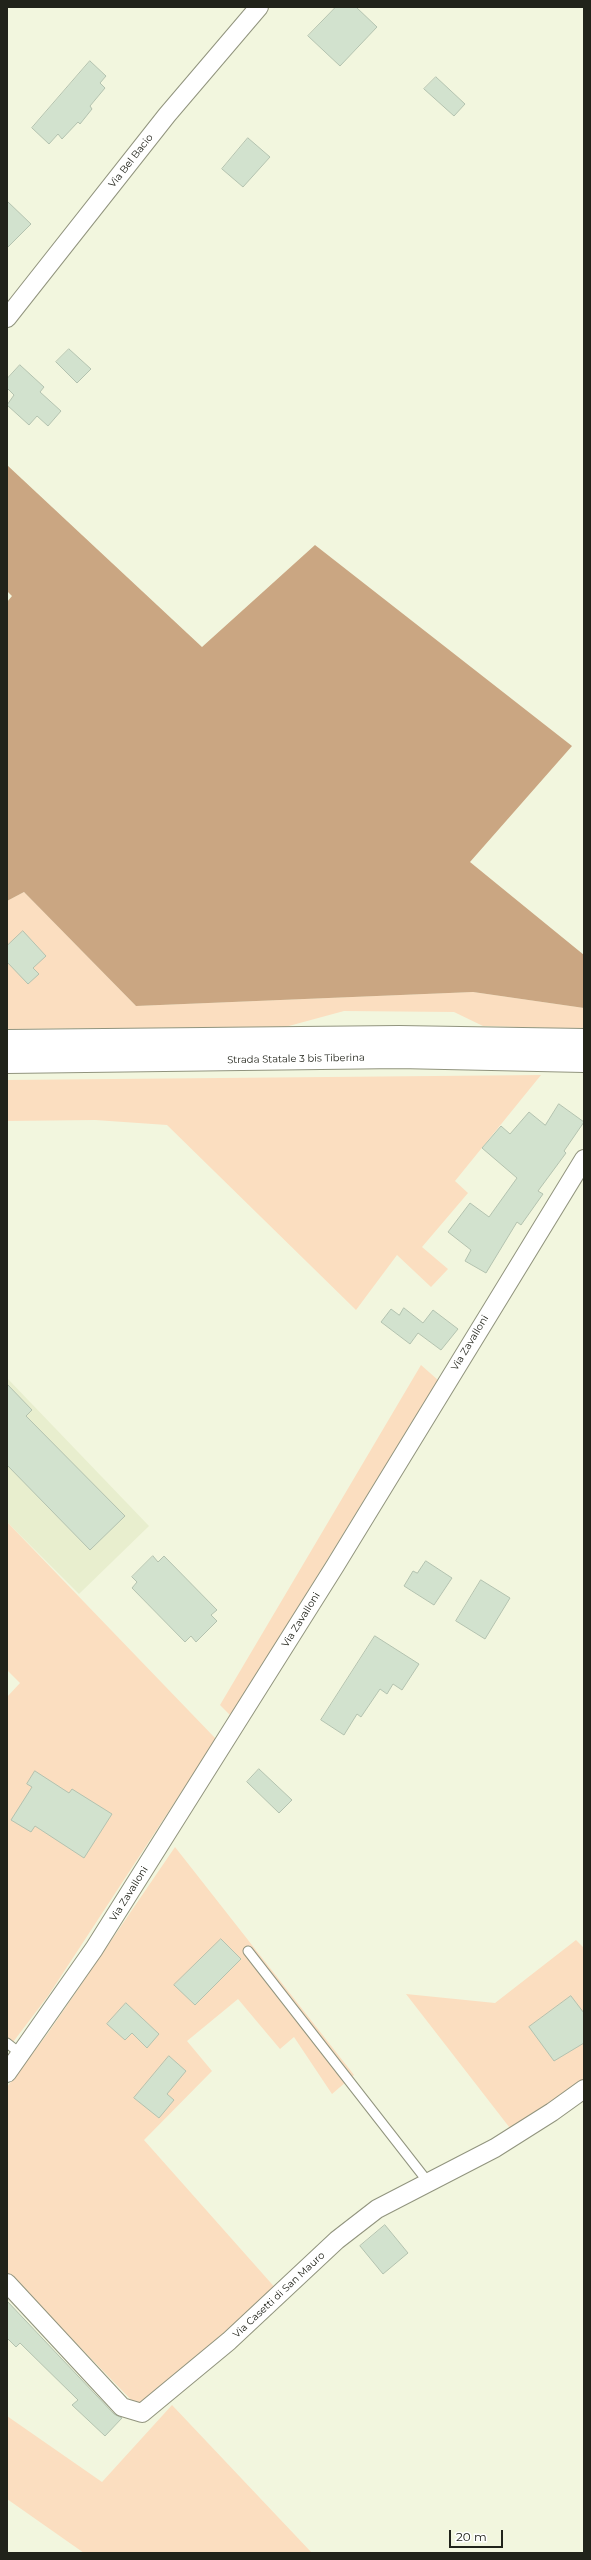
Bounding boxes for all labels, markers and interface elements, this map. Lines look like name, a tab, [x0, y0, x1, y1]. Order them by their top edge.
street label: Via Bel Bacio	[106, 132, 156, 190]
street label: Strada Statale 3 bis Tiberina	[227, 1052, 365, 1066]
street label: Via Zavalloni	[449, 1313, 491, 1373]
street label: Via Zavalloni	[279, 1590, 323, 1650]
street label: Via Zavalloni	[107, 1864, 151, 1924]
street label: Via Casetti di San Mauro	[231, 2249, 327, 2341]
scale bar	[451, 2522, 505, 2548]
text: 20 m	[456, 2529, 487, 2544]

